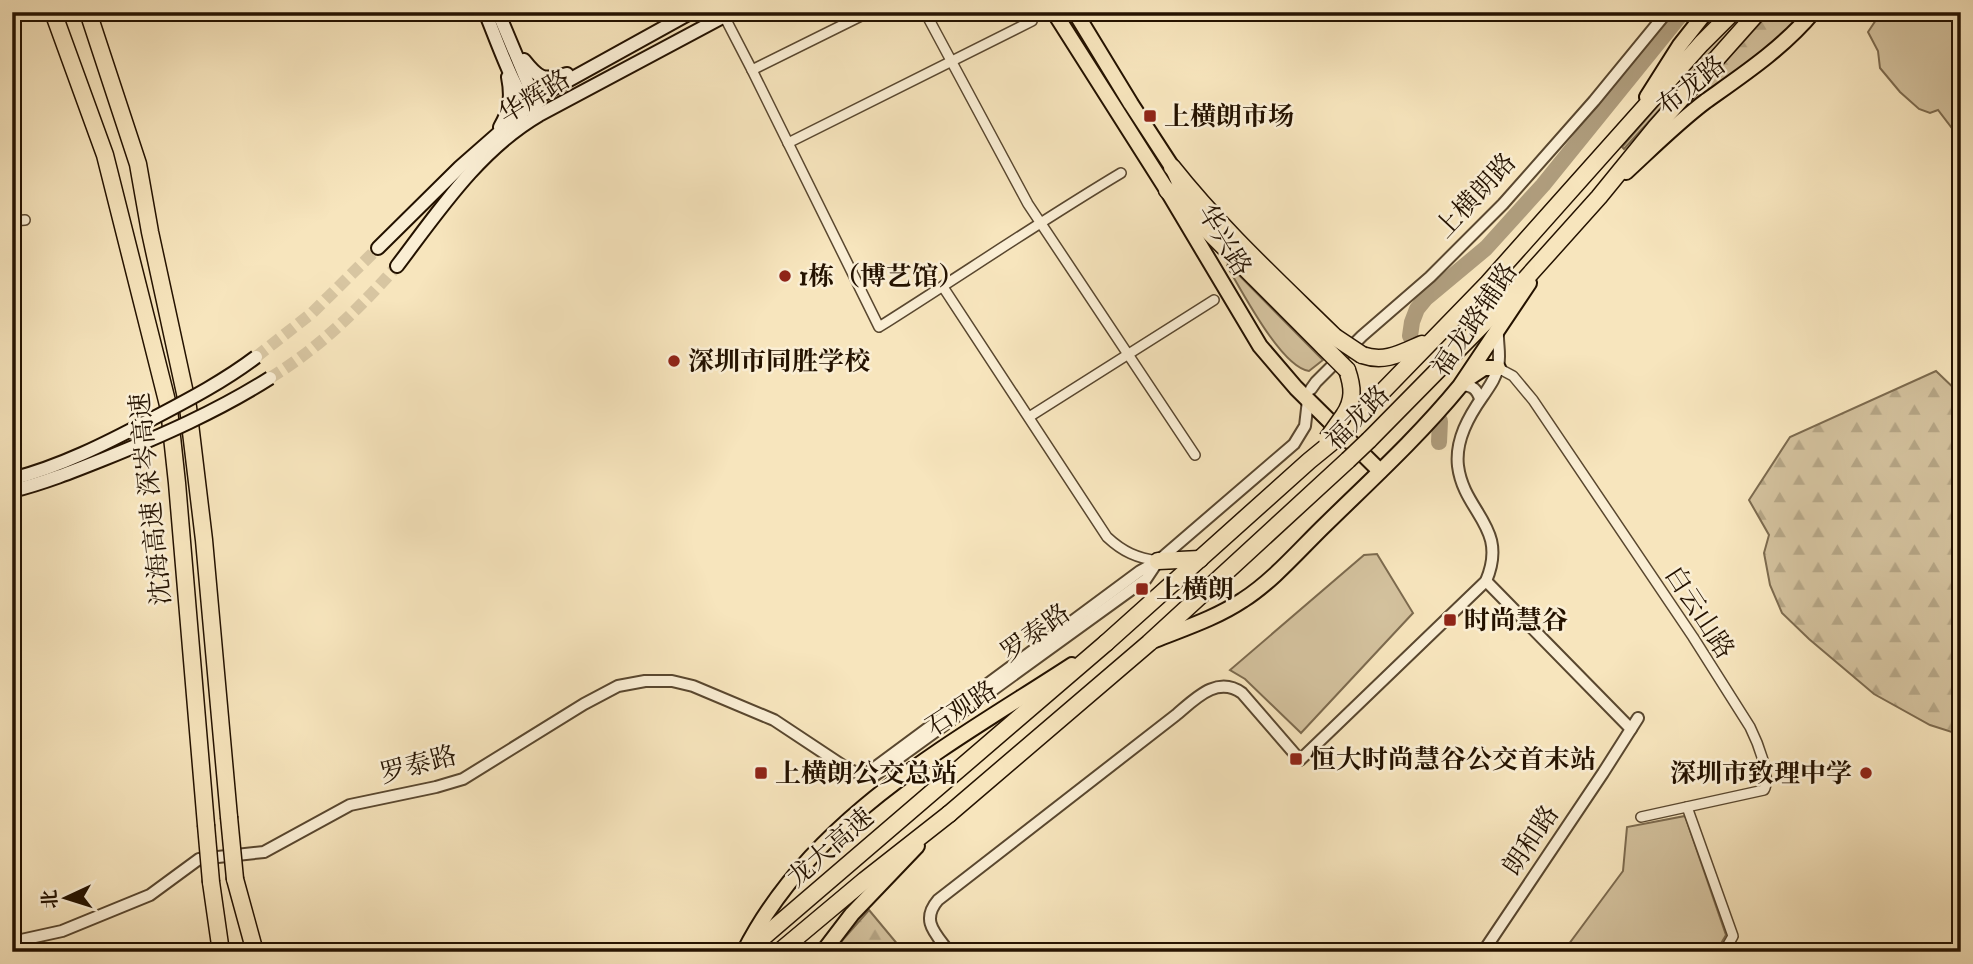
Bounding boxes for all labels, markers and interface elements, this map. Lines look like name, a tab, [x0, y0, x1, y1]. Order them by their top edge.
street label: 布龙路	[1651, 49, 1732, 122]
street label: 华辉路	[493, 63, 576, 131]
place label: 上横朗市场	[1164, 101, 1294, 133]
marker: 上横朗市场	[1142, 108, 1158, 124]
street label: 上横朗路	[1429, 147, 1523, 245]
street label: 华兴路	[1190, 199, 1258, 282]
street label: 福龙路辅路	[1425, 257, 1524, 382]
place label: 1栋（博艺馆）	[799, 261, 964, 293]
marker: 1栋（博艺馆）	[777, 268, 793, 284]
place label: 深圳市同胜学校	[688, 346, 870, 378]
marker: 深圳市同胜学校	[666, 353, 682, 369]
street label: 福龙路	[1319, 379, 1397, 457]
street label: 沈海高速 深岑高速	[124, 391, 178, 607]
street label: 白云山路	[1657, 560, 1741, 665]
place label: 上横朗	[1156, 574, 1234, 606]
marker: 上横朗	[1134, 581, 1150, 597]
street label: 罗泰路	[995, 597, 1077, 669]
place label: 时尚慧谷	[1464, 605, 1568, 637]
marker: 时尚慧谷	[1442, 612, 1458, 628]
street label: 石观路	[920, 674, 1003, 744]
street label: 罗泰路	[376, 739, 460, 791]
place label: 恒大时尚慧谷公交首末站	[1310, 744, 1596, 776]
marker: 恒大时尚慧谷公交首末站	[1288, 751, 1304, 767]
place label: 上横朗公交总站	[775, 758, 957, 790]
place label: 深圳市致理中学	[1670, 758, 1852, 790]
marker: 上横朗公交总站	[753, 765, 769, 781]
marker: 深圳市致理中学	[1858, 765, 1874, 781]
street label: 朗和路	[1496, 799, 1566, 882]
street label: 龙大高速	[781, 802, 880, 894]
north arrow	[32, 862, 102, 932]
text: 北	[37, 889, 63, 909]

